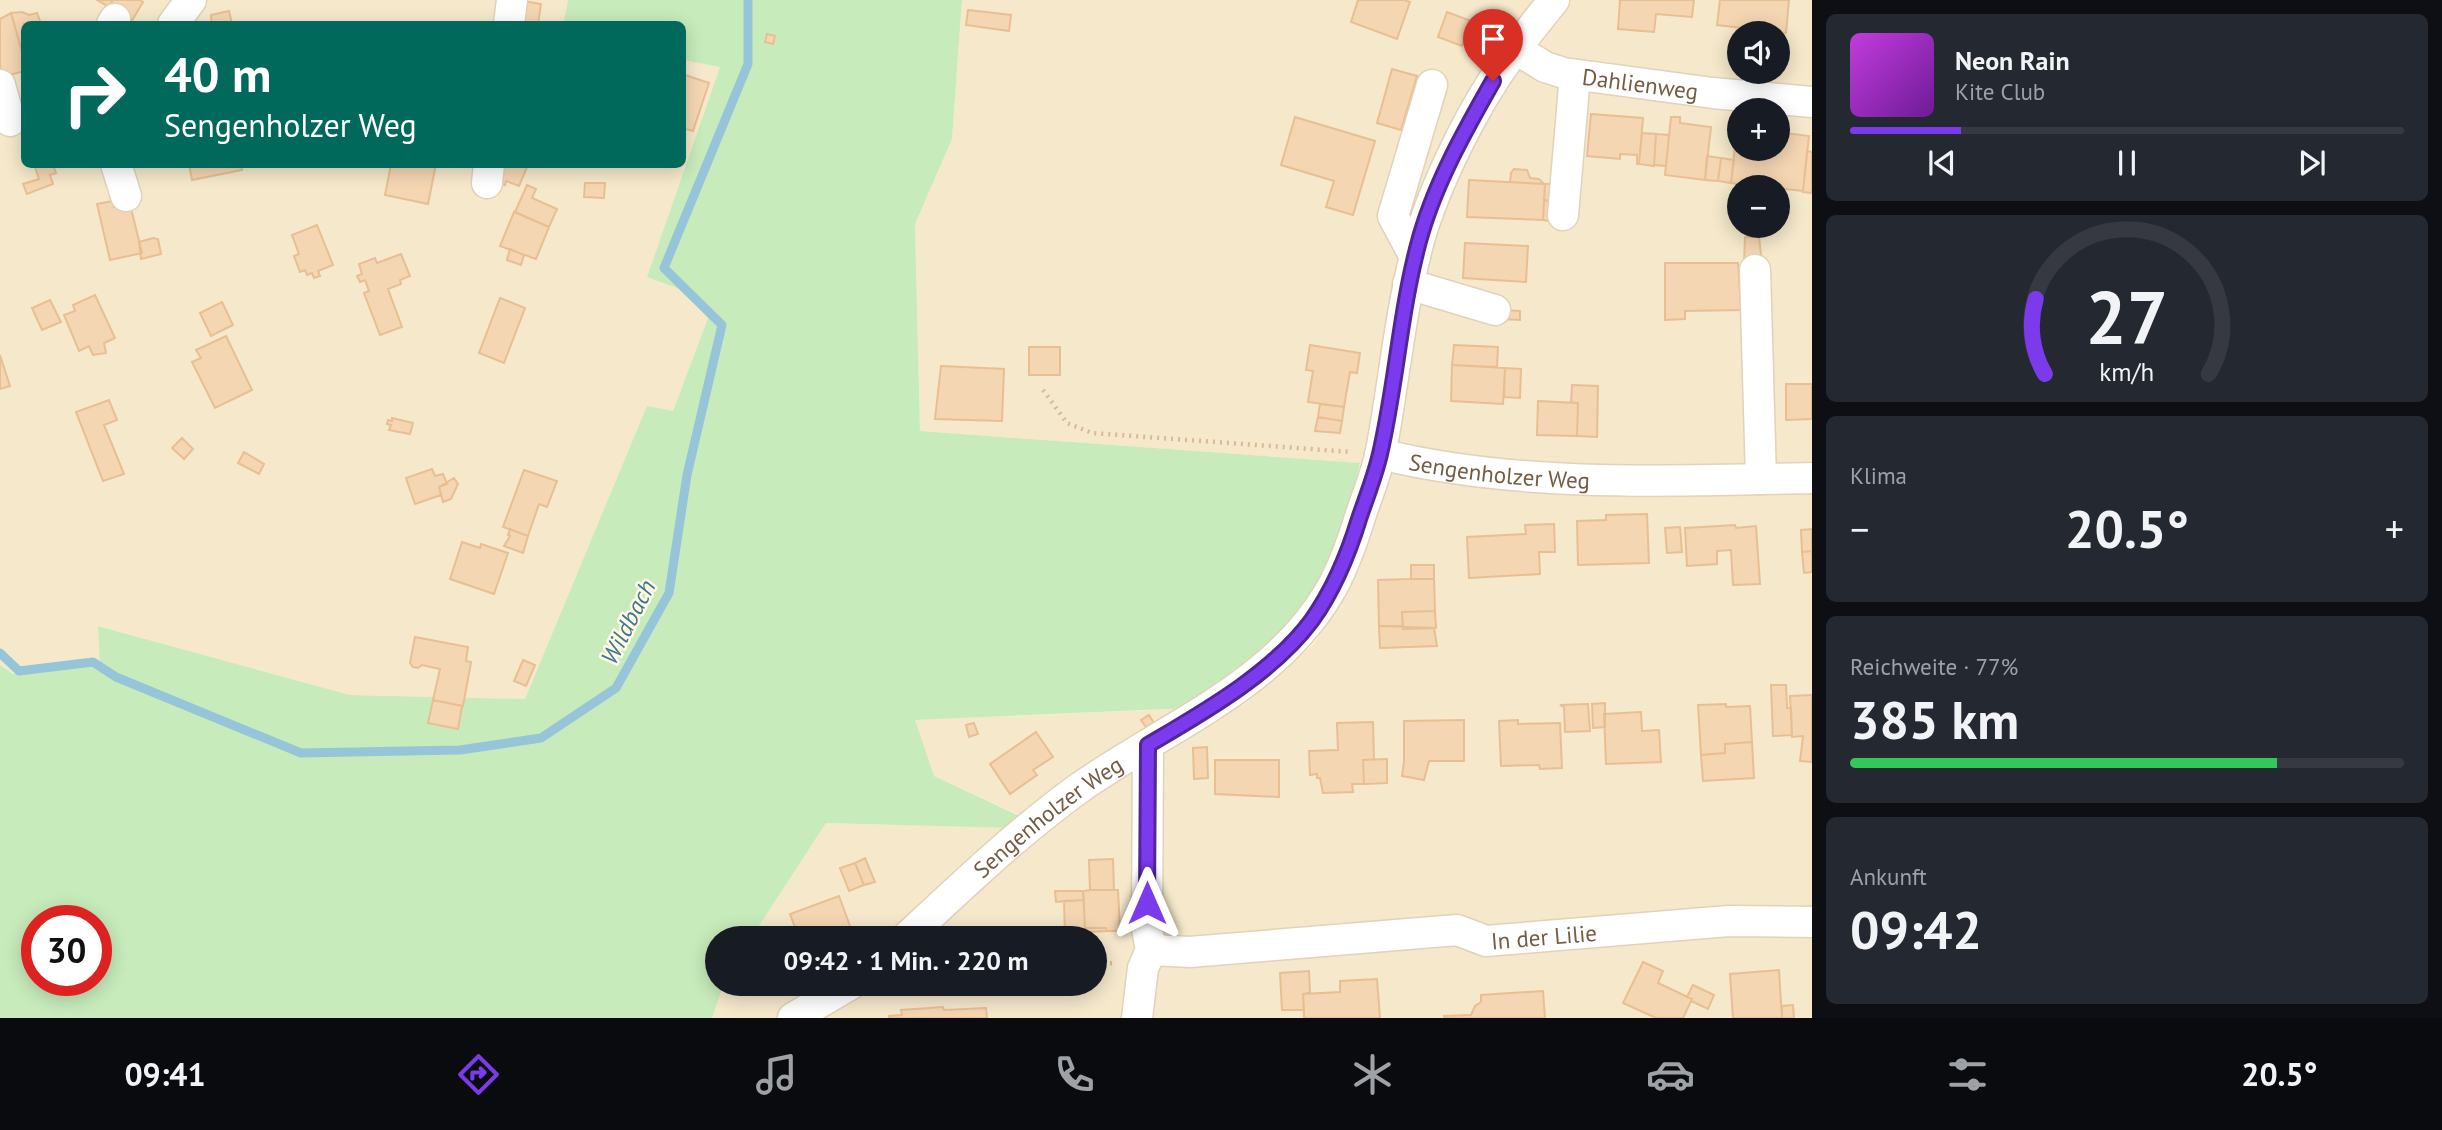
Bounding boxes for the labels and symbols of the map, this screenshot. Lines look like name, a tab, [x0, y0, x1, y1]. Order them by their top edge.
pin	[1463, 9, 1523, 81]
street label: Dahlienweg	[1581, 61, 1700, 105]
street label: Sengenholzer Weg	[1407, 446, 1590, 494]
water label: Wildbach	[594, 575, 662, 669]
street label: Sengenholzer Weg	[967, 749, 1128, 884]
position arrow	[1110, 866, 1184, 940]
speed limit sign: 30	[21, 905, 112, 996]
street label: In der Lilie	[1490, 917, 1598, 955]

